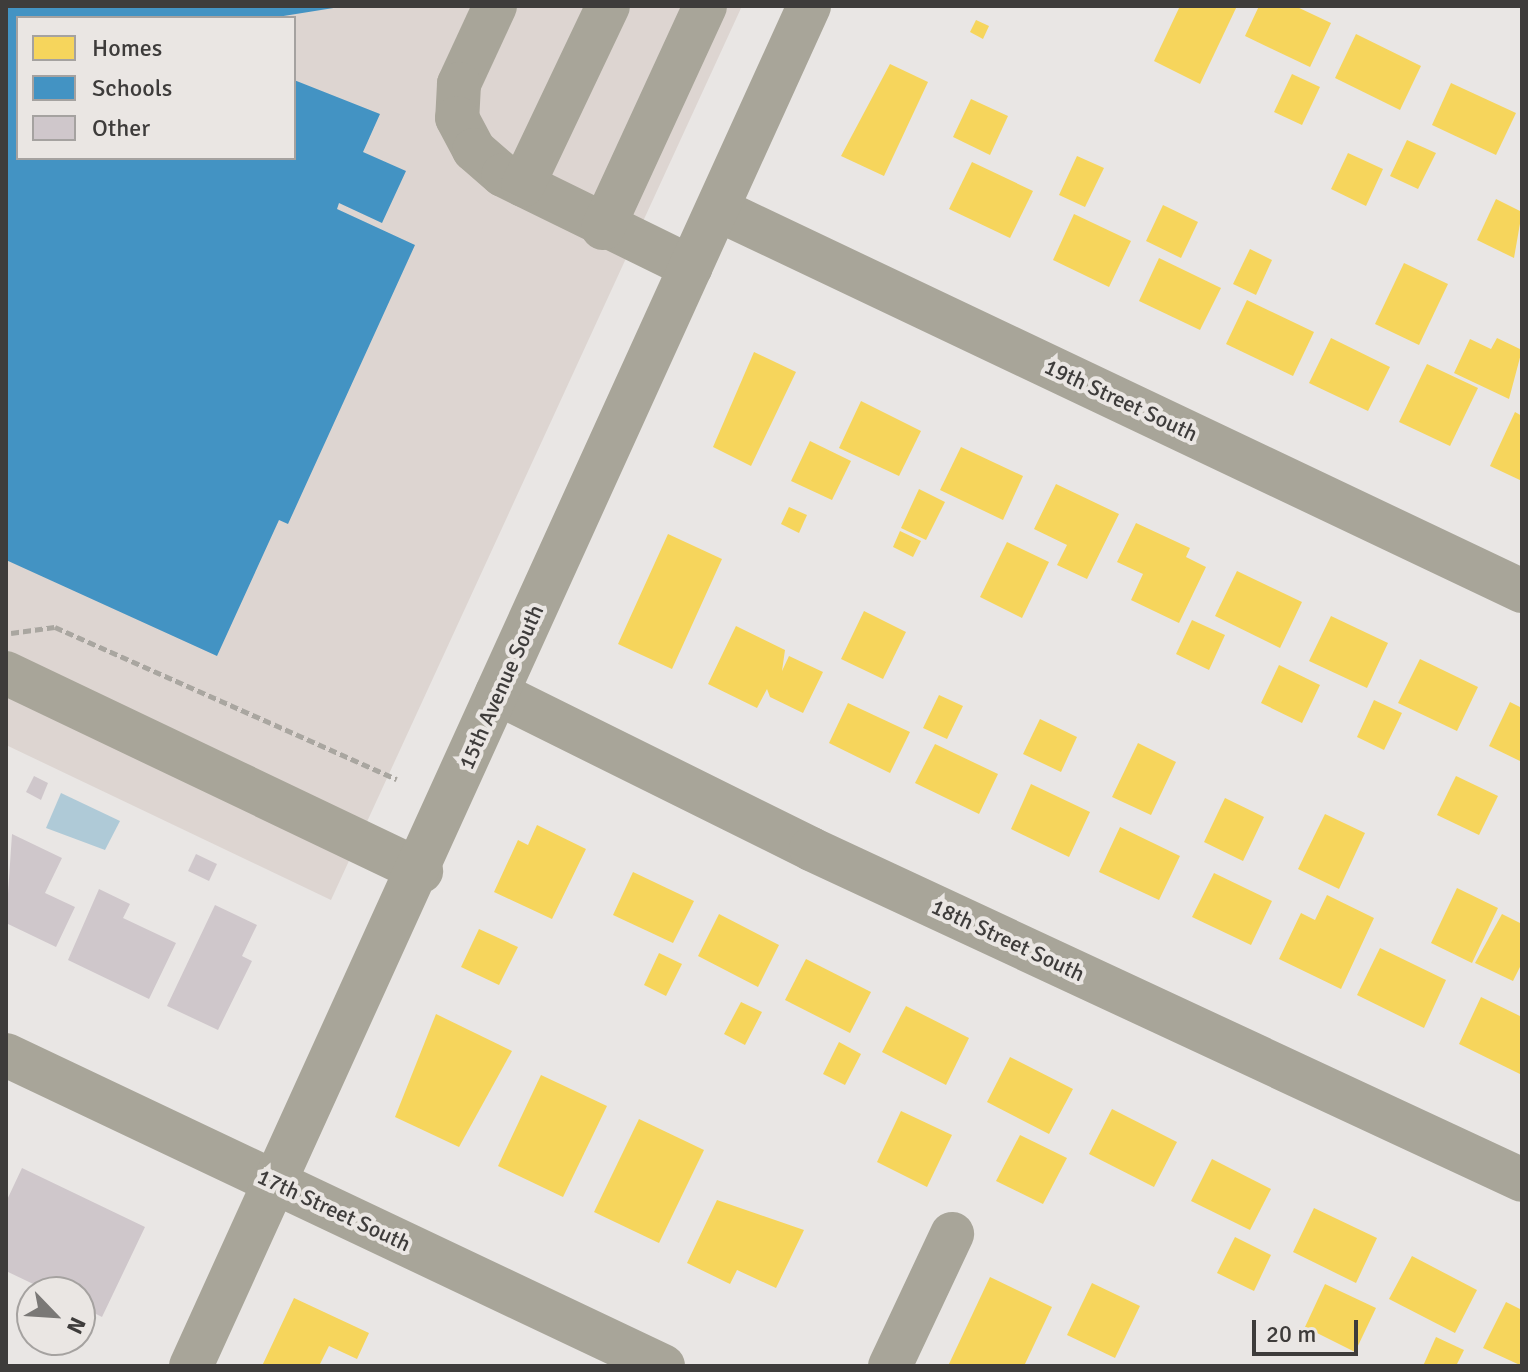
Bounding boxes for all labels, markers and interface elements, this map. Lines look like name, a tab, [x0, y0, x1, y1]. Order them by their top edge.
legend	[16, 16, 296, 160]
text: Homes	[92, 33, 162, 63]
text: Schools	[92, 73, 172, 103]
text: Other	[92, 113, 150, 143]
street label: 19th Street South	[1040, 353, 1202, 447]
street label: 15th Avenue South	[453, 601, 549, 773]
street label: 18th Street South	[927, 893, 1089, 987]
street label: 17th Street South	[253, 1163, 415, 1257]
north arrow	[16, 1276, 96, 1356]
scale bar	[1256, 1304, 1362, 1354]
text: N	[61, 1313, 92, 1338]
text: 20 m	[1266, 1319, 1316, 1349]

